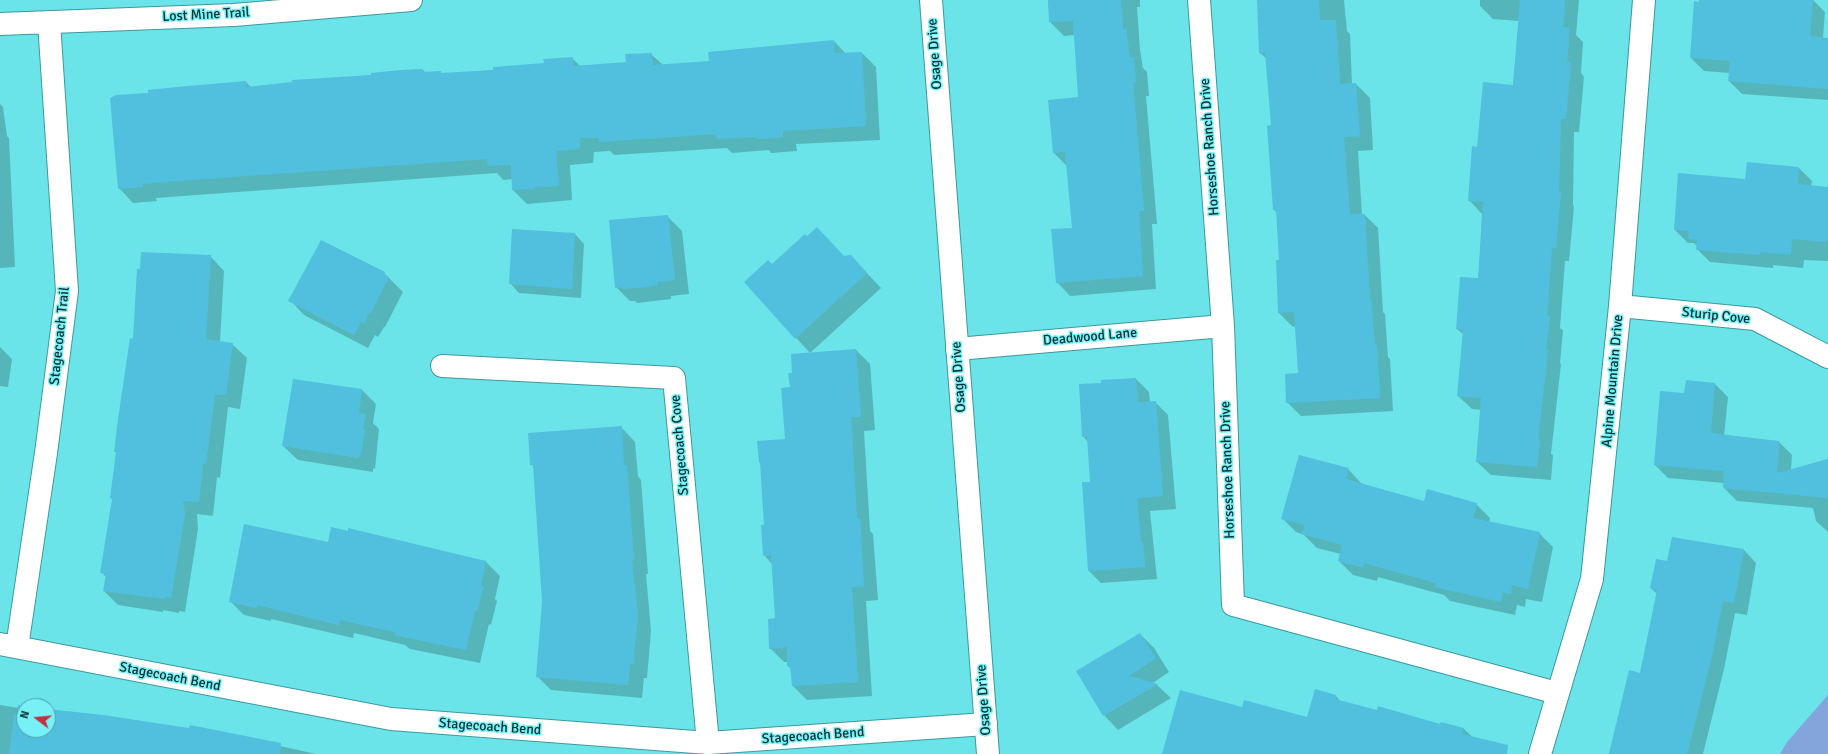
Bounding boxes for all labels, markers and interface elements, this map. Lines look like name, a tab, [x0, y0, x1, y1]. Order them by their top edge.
street label: Lost Mine Trail	[162, 4, 250, 26]
street label: Osage Drive	[924, 18, 946, 90]
street label: Horseshoe Ranch Drive	[1197, 78, 1223, 216]
street label: Stagecoach Trail	[46, 286, 74, 386]
street label: Sturip Cove	[1681, 304, 1751, 328]
street label: Alpine Mountain Drive	[1599, 314, 1627, 448]
street label: Deadwood Lane	[1042, 325, 1138, 349]
street label: Osage Drive	[948, 341, 970, 413]
street label: Stagecoach Cove	[667, 394, 693, 496]
street label: Horseshoe Ranch Drive	[1217, 401, 1239, 539]
street label: Stagecoach Bend	[118, 659, 222, 695]
street label: Osage Drive	[973, 664, 995, 736]
north arrow	[16, 698, 56, 738]
text: N	[18, 709, 32, 720]
street label: Stagecoach Bend	[438, 715, 542, 739]
street label: Stagecoach Bend	[761, 724, 865, 748]

